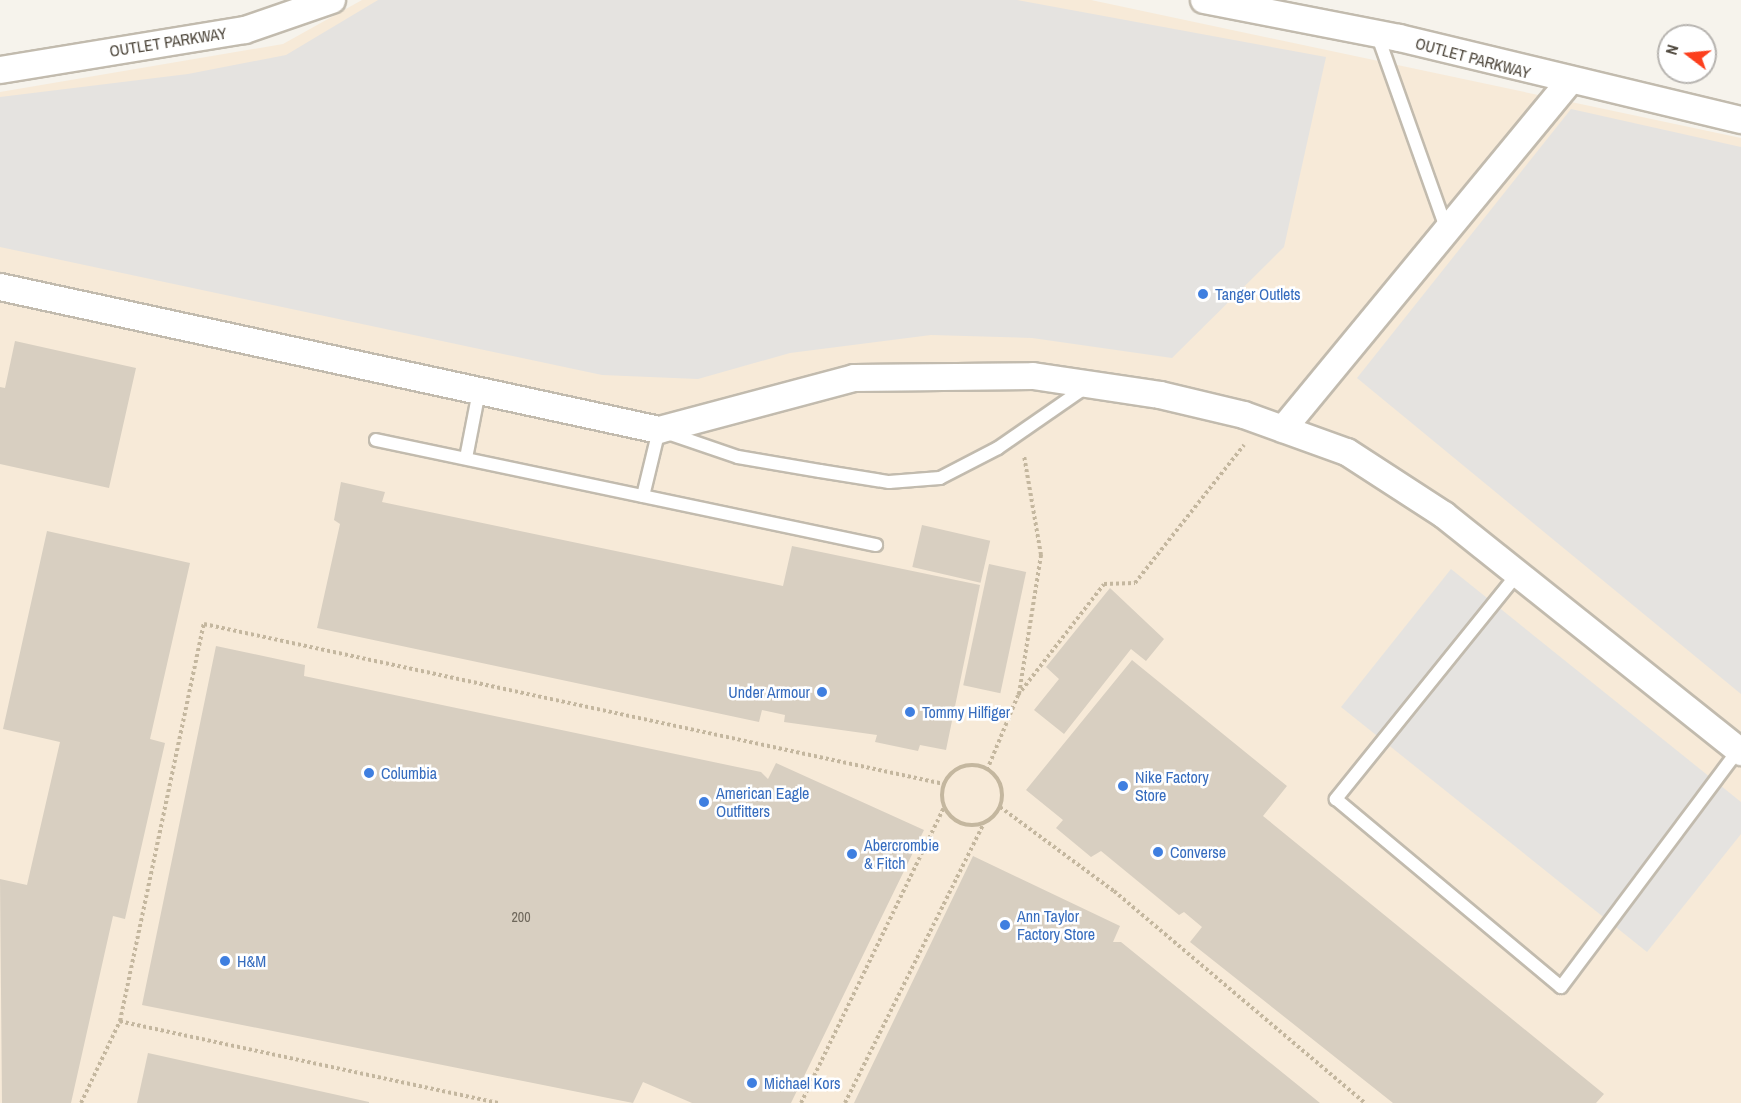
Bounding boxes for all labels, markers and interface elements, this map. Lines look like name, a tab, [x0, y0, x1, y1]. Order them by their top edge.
street label: OUTLET PARKWAY	[108, 23, 228, 61]
north arrow	[1657, 24, 1717, 84]
street label: OUTLET PARKWAY	[1413, 33, 1533, 83]
text: N	[1660, 42, 1683, 57]
place label: Tanger Outlets	[1215, 284, 1301, 304]
marker: Tanger Outlets	[1196, 287, 1210, 301]
place label: Under Armour	[728, 682, 810, 702]
marker: Under Armour	[815, 685, 829, 699]
place label: Tommy Hilfiger	[922, 702, 1010, 722]
marker: Tommy Hilfiger	[903, 705, 917, 719]
place label: Columbia	[381, 763, 437, 783]
marker: Columbia	[362, 766, 376, 780]
place label: Nike Factory Store	[1135, 767, 1209, 805]
marker: Nike Factory Store	[1116, 779, 1130, 793]
place label: American Eagle Outfitters	[716, 783, 809, 821]
marker: American Eagle Outfitters	[697, 795, 711, 809]
place label: Abercrombie & Fitch	[864, 835, 939, 873]
place label: Converse	[1170, 842, 1226, 862]
marker: Converse	[1151, 845, 1165, 859]
marker: Abercrombie & Fitch	[845, 847, 859, 861]
place label: Ann Taylor Factory Store	[1017, 906, 1095, 944]
house number: 200	[511, 909, 531, 925]
marker: Ann Taylor Factory Store	[998, 918, 1012, 932]
place label: H&M	[237, 951, 266, 971]
marker: H&M	[218, 954, 232, 968]
place label: Michael Kors	[764, 1073, 841, 1093]
marker: Michael Kors	[745, 1076, 759, 1090]

